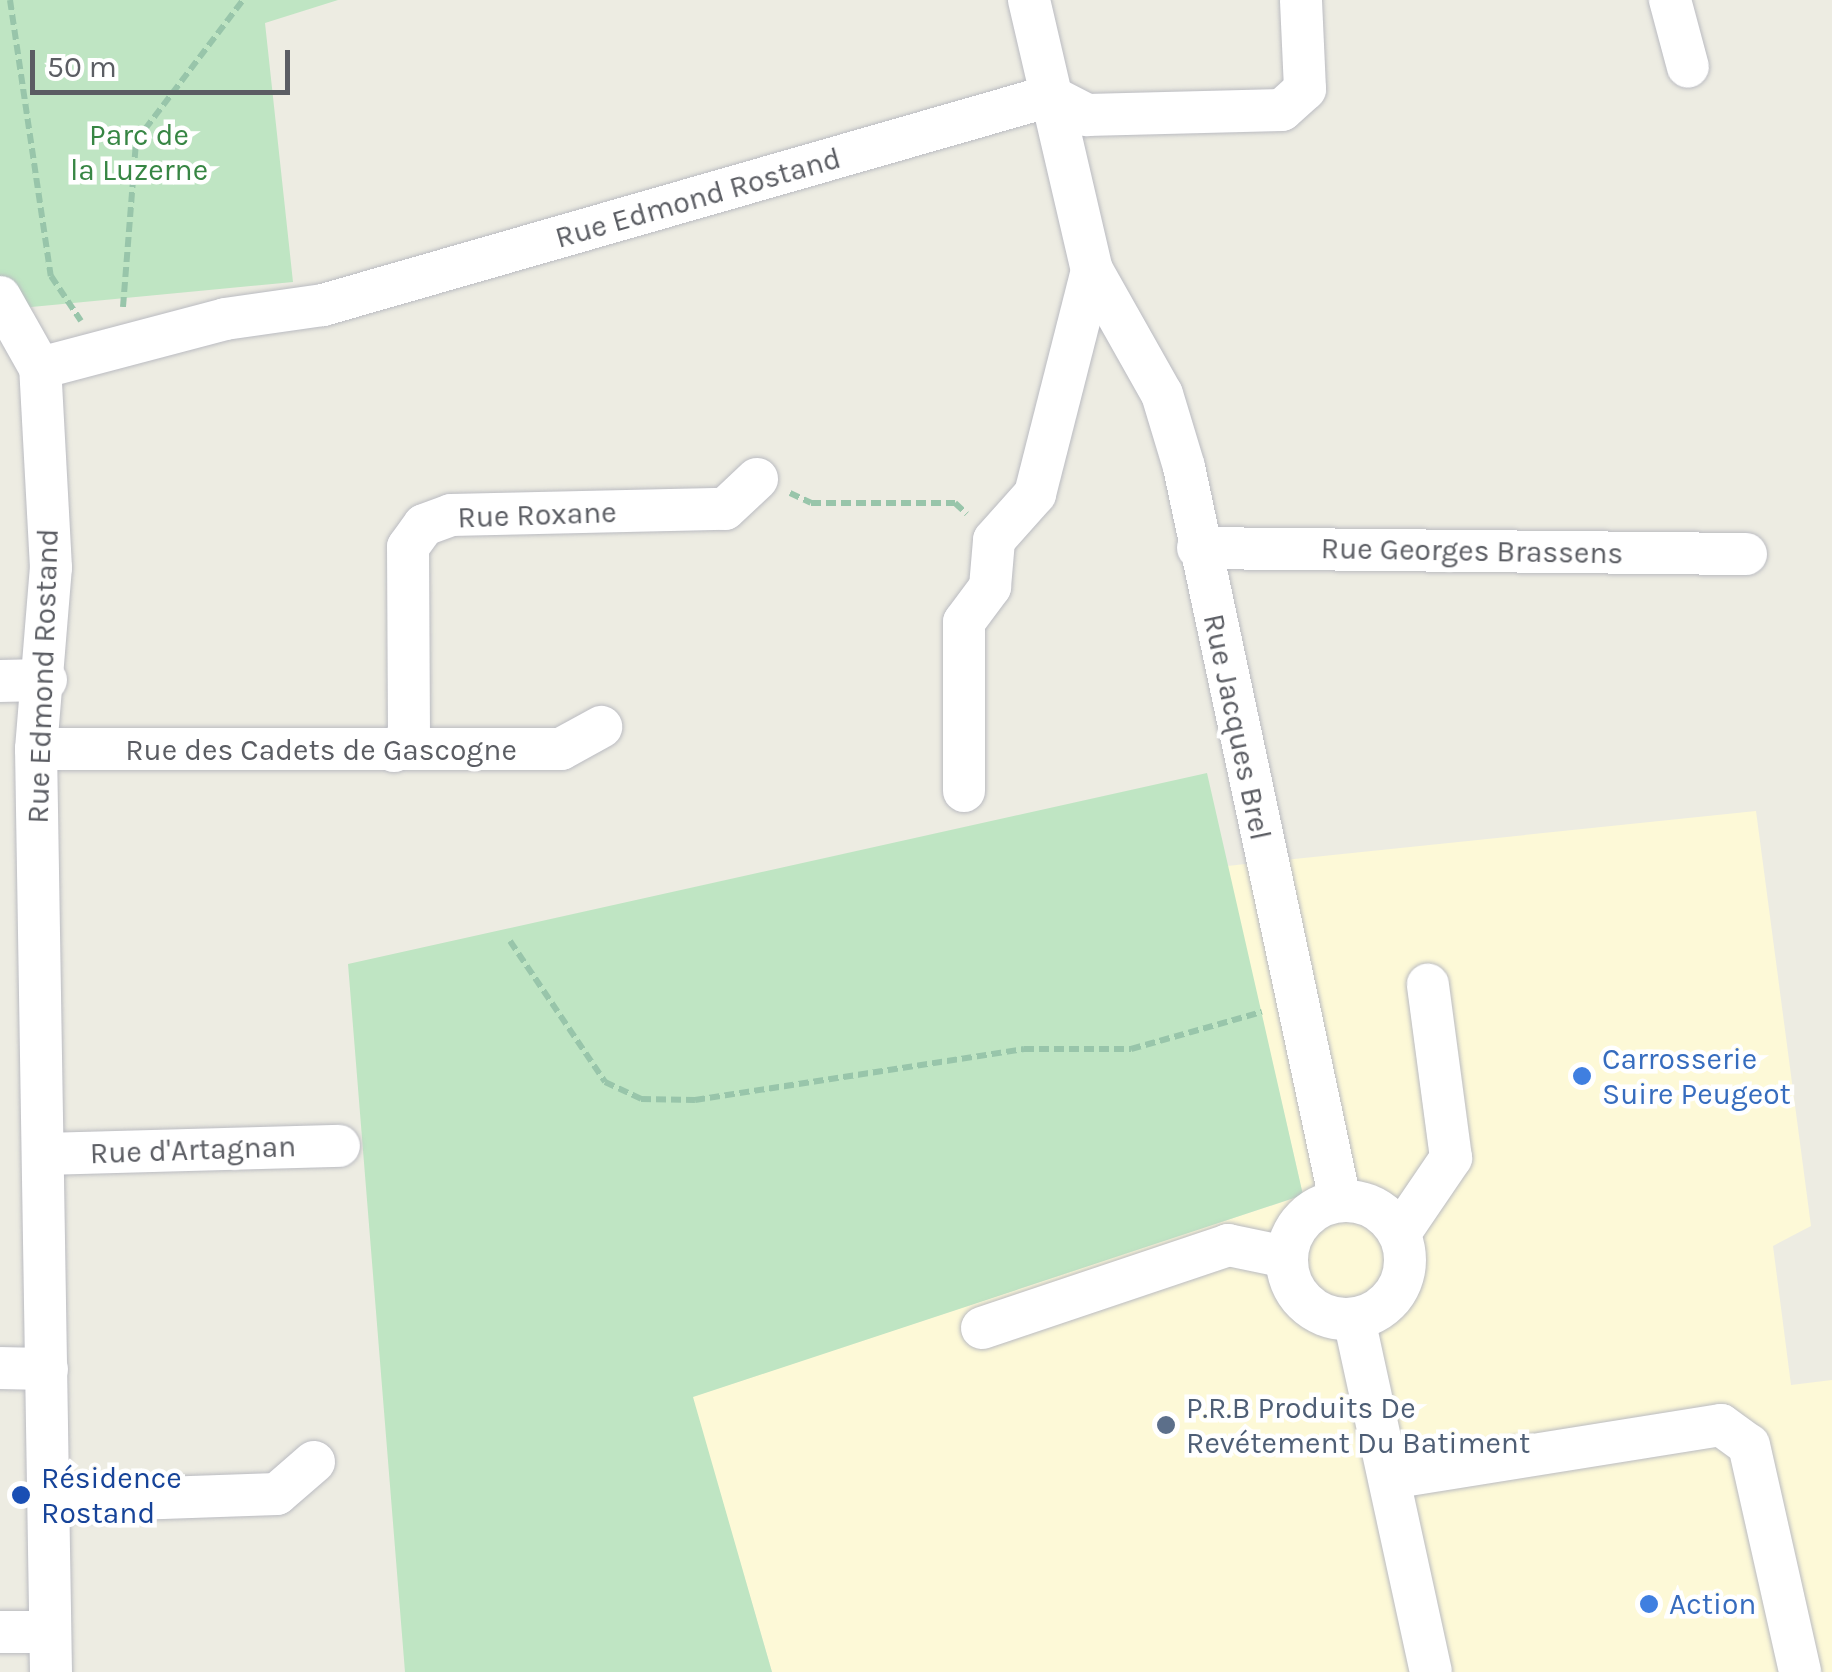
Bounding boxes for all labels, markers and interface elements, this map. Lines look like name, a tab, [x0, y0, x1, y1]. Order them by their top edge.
scale bar	[35, 30, 295, 92]
text: 50 m	[47, 49, 117, 85]
park label: Parc de la Luzerne	[70, 117, 208, 188]
street label: Rue Edmond Rostand	[551, 140, 845, 256]
street label: Rue Roxane	[457, 494, 617, 536]
street label: Rue Edmond Rostand	[20, 528, 66, 824]
street label: Rue Georges Brassens	[1320, 530, 1624, 572]
street label: Rue Jacques Brel	[1195, 611, 1279, 843]
street label: Rue des Cadets de Gascogne	[125, 732, 517, 768]
place label: Carrosserie Suire Peugeot	[1602, 1041, 1791, 1112]
marker: Carrosserie Suire Peugeot	[1571, 1065, 1593, 1087]
street label: Rue d'Artagnan	[89, 1128, 297, 1172]
place label: P.R.B Produits De Revétement Du Batiment	[1186, 1390, 1530, 1460]
marker: P.R.B Produits De Revétement Du Batiment	[1155, 1414, 1177, 1436]
place label: Résidence Rostand	[41, 1460, 182, 1530]
marker: Résidence Rostand	[10, 1484, 32, 1506]
place label: Action	[1669, 1586, 1756, 1622]
marker: Action	[1638, 1593, 1660, 1615]

